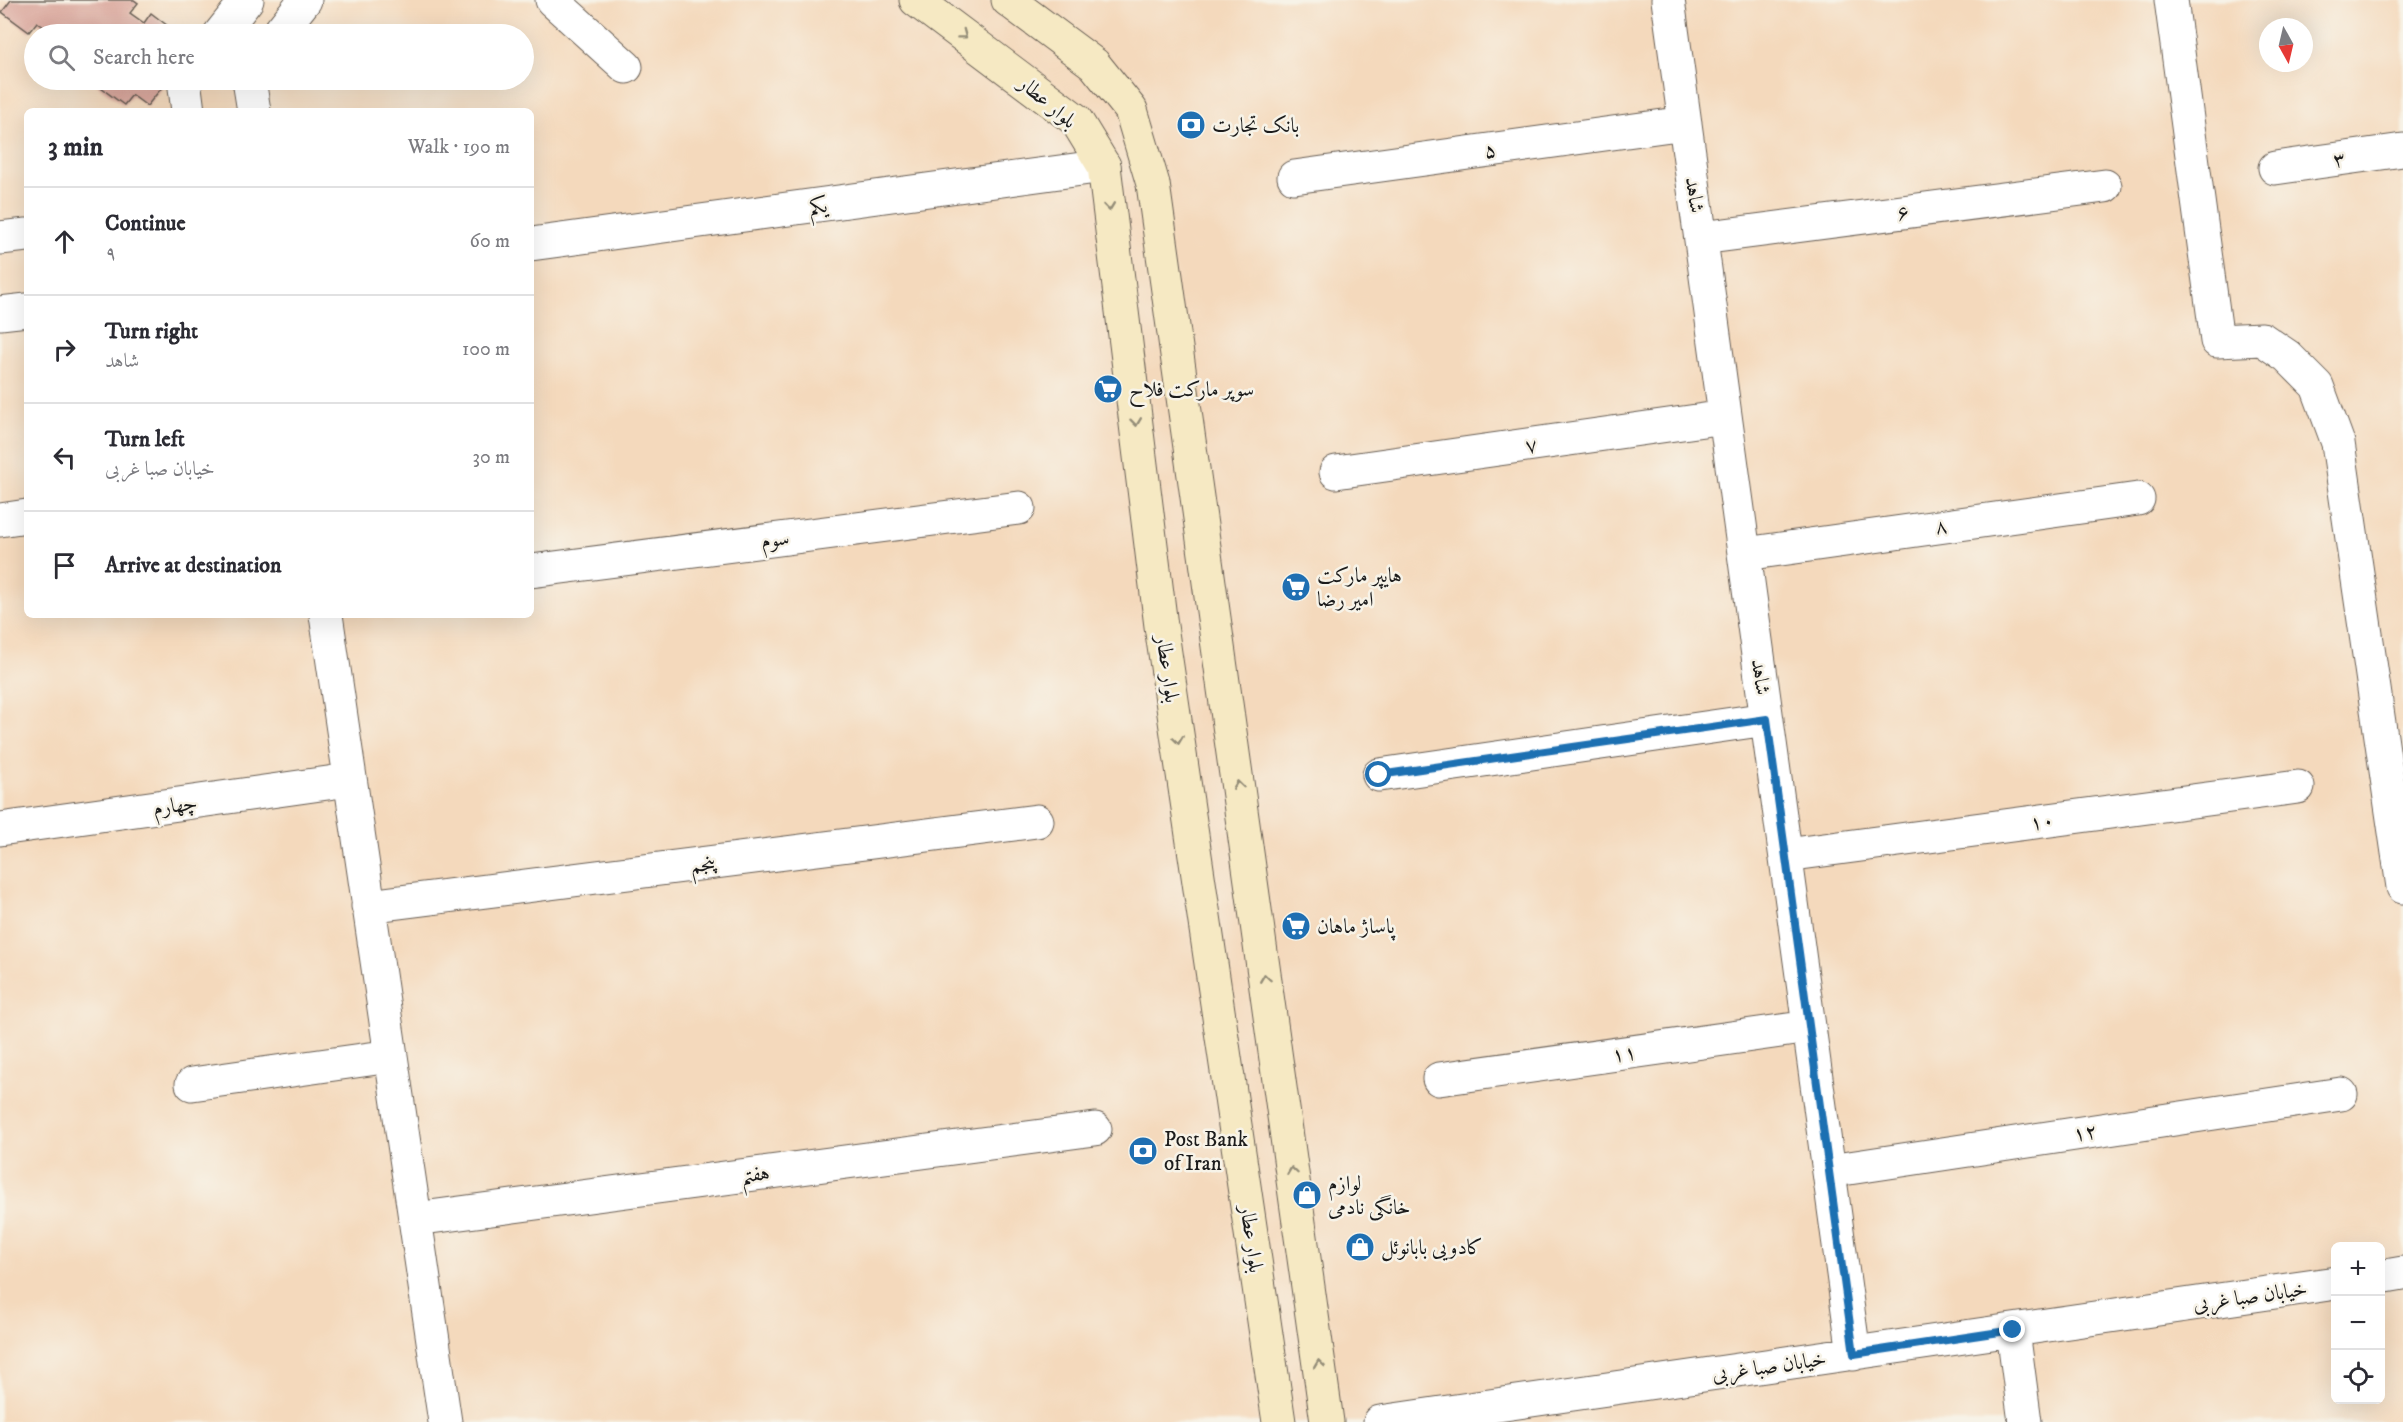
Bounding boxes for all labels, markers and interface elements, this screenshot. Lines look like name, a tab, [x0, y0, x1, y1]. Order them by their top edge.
north arrow	[2259, 18, 2313, 72]
search box	[24, 24, 534, 90]
one-way arrow	[956, 28, 967, 39]
icon: search	[45, 41, 78, 74]
text: Search here	[93, 44, 195, 71]
street label: بلوار عطار	[1011, 70, 1082, 135]
bank icon: بانک تجارت	[1175, 109, 1207, 141]
place label: بانک تجارت	[1212, 113, 1299, 139]
text: 3 min	[48, 131, 103, 164]
text: Walk · 190 m	[408, 135, 510, 160]
street label: ۵	[1482, 137, 1498, 165]
street label: ۳	[2331, 146, 2347, 174]
street label: شاهد	[1679, 175, 1709, 215]
street label: یکم	[807, 193, 831, 227]
street label: ۶	[1895, 199, 1911, 227]
one-way arrow	[1103, 203, 1115, 212]
text: Continue	[105, 210, 186, 237]
icon: ahead	[48, 225, 81, 258]
text: 60 m	[470, 229, 510, 254]
text: ۹	[105, 241, 117, 266]
text: Turn right	[105, 318, 198, 345]
icon: right	[48, 333, 81, 366]
text: 100 m	[462, 337, 510, 362]
text: شاهد	[105, 349, 139, 374]
supermarket icon: سوپر مارکت فلاح	[1092, 373, 1124, 405]
place label: سوپر مارکت فلاح	[1129, 377, 1254, 408]
one-way arrow	[1129, 417, 1142, 426]
text: Turn left	[105, 426, 185, 453]
street label: ۷	[1523, 432, 1539, 460]
icon: left	[48, 441, 81, 474]
text: 30 m	[472, 445, 510, 470]
text: خیابان صبا غربی	[105, 457, 215, 482]
street label: ۸	[1933, 513, 1949, 541]
street label: سوم	[759, 525, 791, 559]
icon: arrive	[48, 549, 81, 582]
text: Arrive at destination	[105, 552, 282, 579]
place label: هایپر مارکت امیر رضا	[1317, 563, 1402, 613]
supermarket icon: هایپر مارکت امیر رضا	[1280, 571, 1312, 603]
street label: بلوار عطار	[1149, 632, 1185, 705]
street label: شاهد	[1745, 657, 1775, 697]
one-way arrow	[1172, 735, 1184, 744]
route start	[1365, 761, 1391, 787]
one-way arrow	[1232, 780, 1244, 789]
street label: چهارم	[151, 790, 200, 826]
street label: ۱۰	[2028, 807, 2056, 837]
street label: پنجم	[689, 850, 720, 885]
supermarket icon: پاساژ ماهان	[1280, 910, 1312, 942]
place label: پاساژ ماهان	[1317, 914, 1396, 941]
one-way arrow	[1259, 973, 1271, 982]
street label: ۱۱	[1610, 1039, 1638, 1069]
street label: ۱۲	[2071, 1118, 2099, 1148]
place label: Post Bank of Iran	[1164, 1127, 1248, 1177]
bank icon: Post Bank of Iran	[1127, 1135, 1159, 1167]
street label: هفتم	[739, 1160, 772, 1197]
one-way arrow	[1286, 1166, 1299, 1176]
place label: لوازم خانگی نادمی	[1328, 1171, 1411, 1221]
shop icon: لوازم خانگی نادمی	[1291, 1179, 1323, 1211]
street label: بلوار عطار	[1233, 1202, 1269, 1275]
shop icon: کادویی بابانوئل	[1344, 1231, 1376, 1263]
place label: کادویی بابانوئل	[1381, 1235, 1483, 1262]
map controls	[2331, 1242, 2385, 1404]
button: +	[2331, 1242, 2385, 1296]
street label: خیابان صبا غربی	[2191, 1276, 2309, 1319]
button: −	[2331, 1296, 2385, 1350]
route end	[1999, 1316, 2025, 1342]
street label: خیابان صبا غربی	[1710, 1346, 1828, 1389]
button: locate	[2331, 1350, 2385, 1404]
one-way arrow	[1314, 1359, 1326, 1369]

